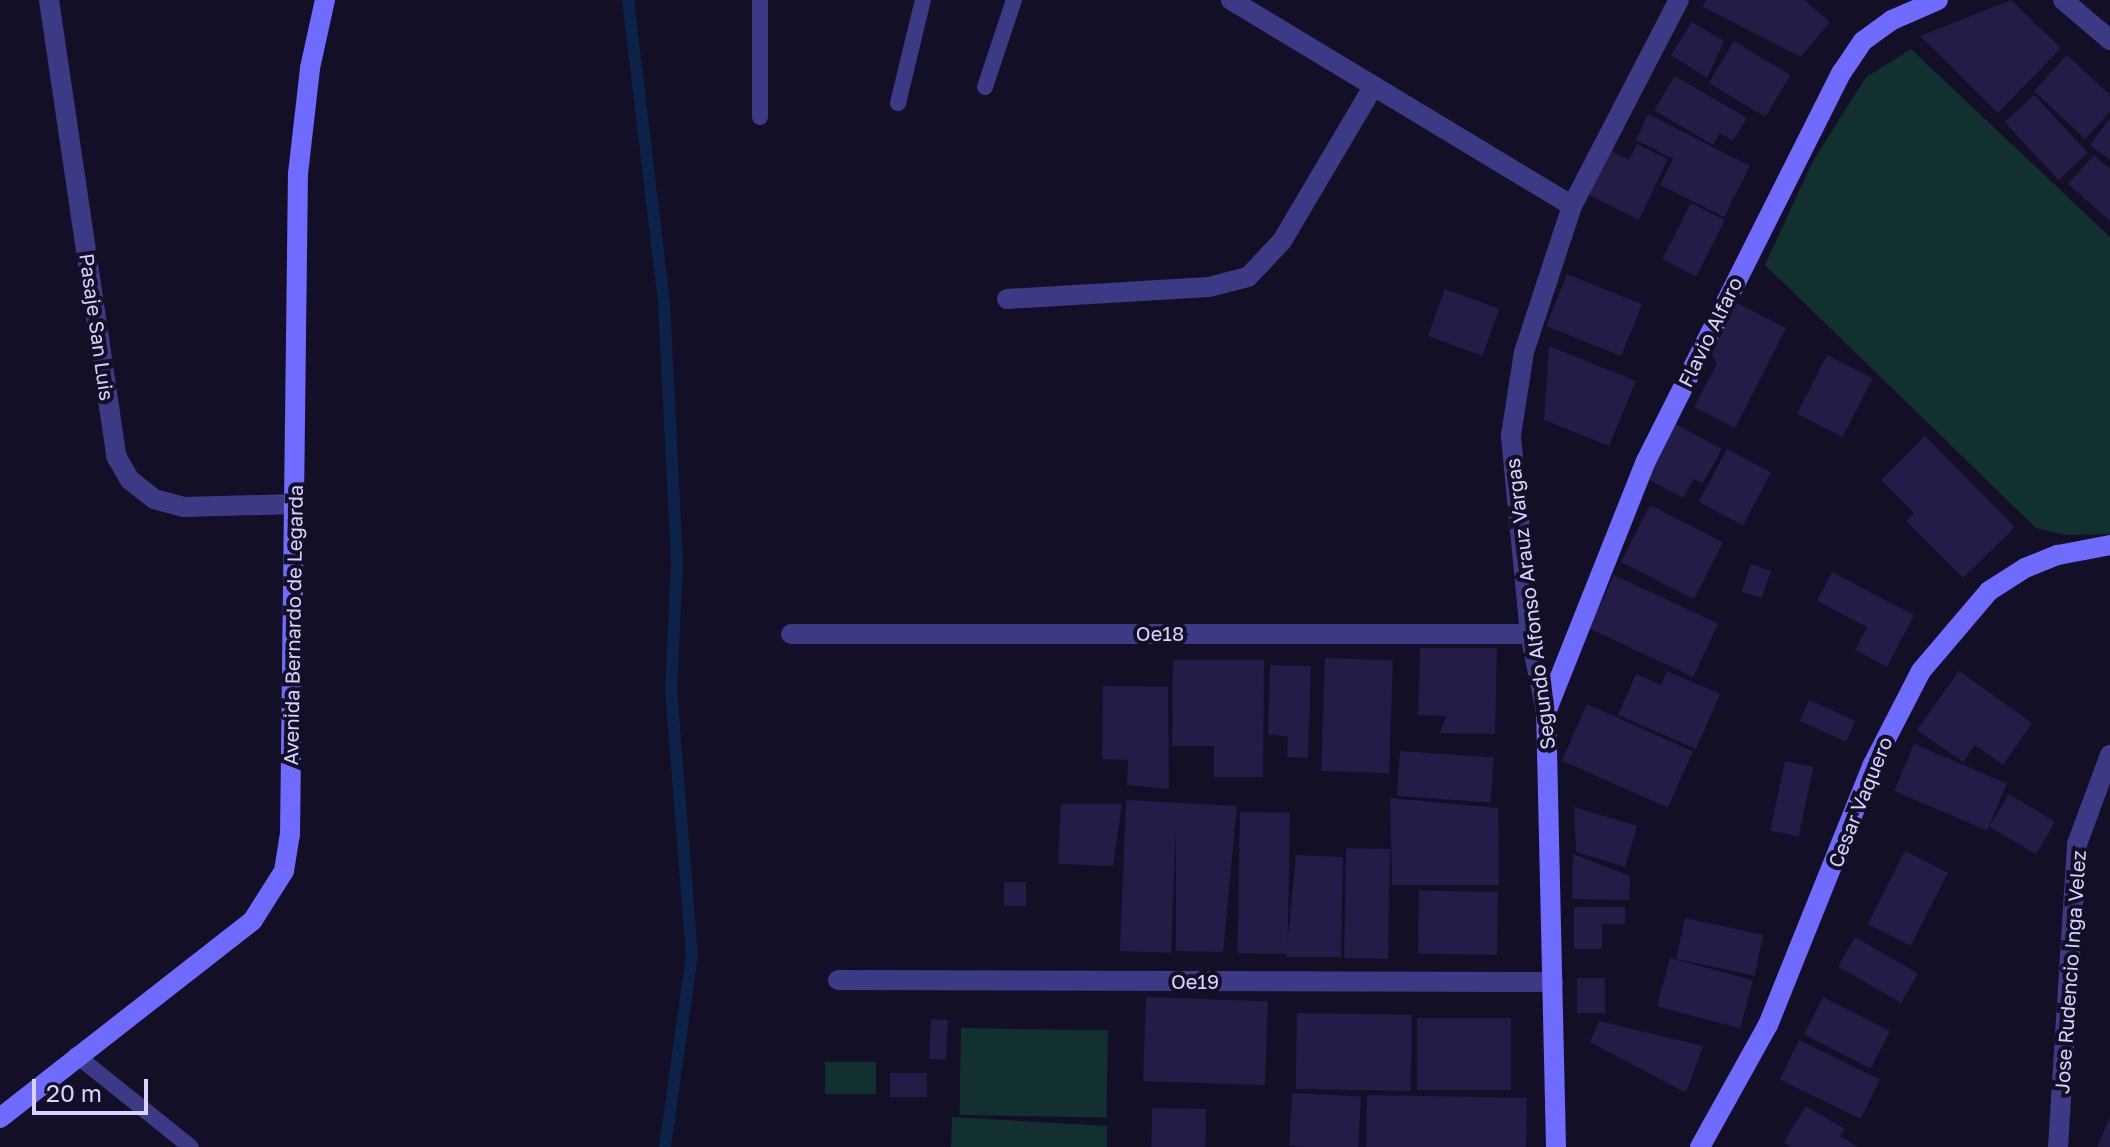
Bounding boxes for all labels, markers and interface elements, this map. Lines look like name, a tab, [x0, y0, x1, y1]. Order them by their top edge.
street label: Pasaje San Luis	[75, 252, 119, 402]
street label: Flavio Alfaro	[1673, 273, 1747, 391]
street label: Segundo Alfonso Arauz Vargas	[1500, 457, 1560, 751]
street label: Avenida Bernardo de Legarda	[279, 484, 307, 766]
street label: Oe18	[1136, 621, 1184, 645]
street label: Cesar Vaquero	[1823, 733, 1897, 871]
street label: Jose Rudencio Inga Velez	[2050, 849, 2090, 1095]
street label: Oe19	[1171, 969, 1219, 993]
scale bar	[36, 1063, 152, 1113]
text: 20 m	[46, 1078, 102, 1107]

